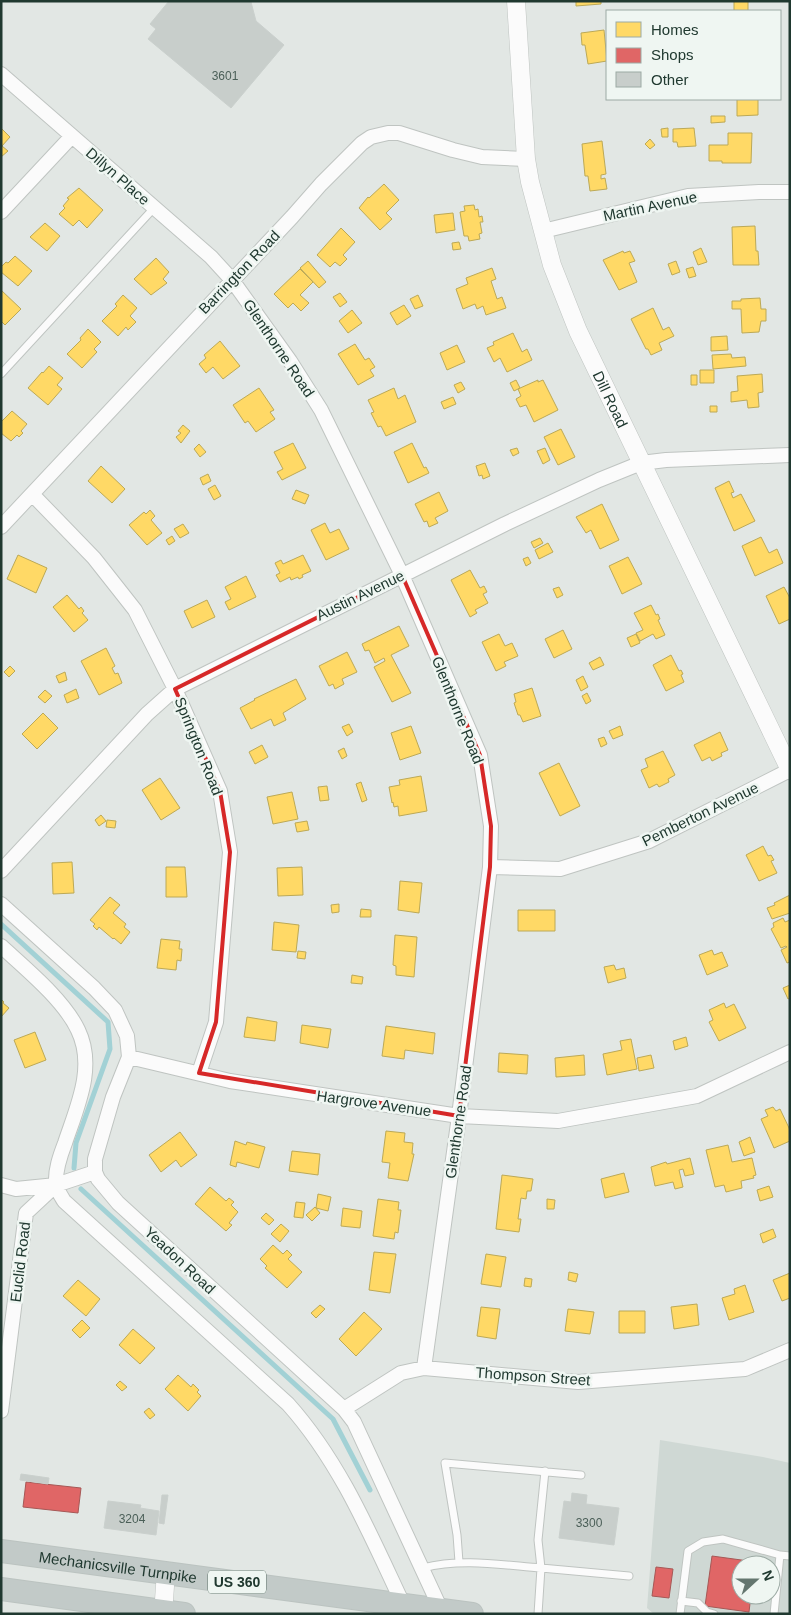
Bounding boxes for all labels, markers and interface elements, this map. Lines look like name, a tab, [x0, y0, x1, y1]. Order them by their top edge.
legend	[606, 10, 781, 100]
text: Homes	[651, 21, 699, 38]
text: Shops	[651, 46, 694, 63]
house number: 3601	[212, 69, 239, 83]
text: Other	[651, 71, 689, 88]
street label: Dillyn Place	[83, 144, 153, 208]
street label: Martin Avenue	[601, 188, 699, 224]
street label: Barrington Road	[195, 227, 283, 317]
street label: Glenthorne Road	[240, 296, 318, 400]
street label: Dill Road	[590, 368, 632, 430]
street label: Austin Avenue	[313, 566, 407, 624]
street label: Glenthorne Road	[429, 654, 487, 766]
street label: Springton Road	[172, 694, 226, 798]
street label: Pemberton Avenue	[639, 778, 761, 850]
street label: Glenthorne Road	[442, 1064, 474, 1180]
street label: Hargrove Avenue	[316, 1087, 432, 1119]
street label: Euclid Road	[7, 1221, 33, 1303]
street label: Yeadon Road	[141, 1223, 219, 1297]
street label: Thompson Street	[475, 1364, 592, 1389]
house number: 3204	[119, 1512, 146, 1526]
house number: 3300	[576, 1516, 603, 1530]
street label: Mechanicsville Turnpike	[38, 1548, 198, 1586]
north arrow	[731, 1555, 781, 1605]
text: N	[759, 1568, 777, 1583]
road number: US 360	[208, 1570, 266, 1594]

